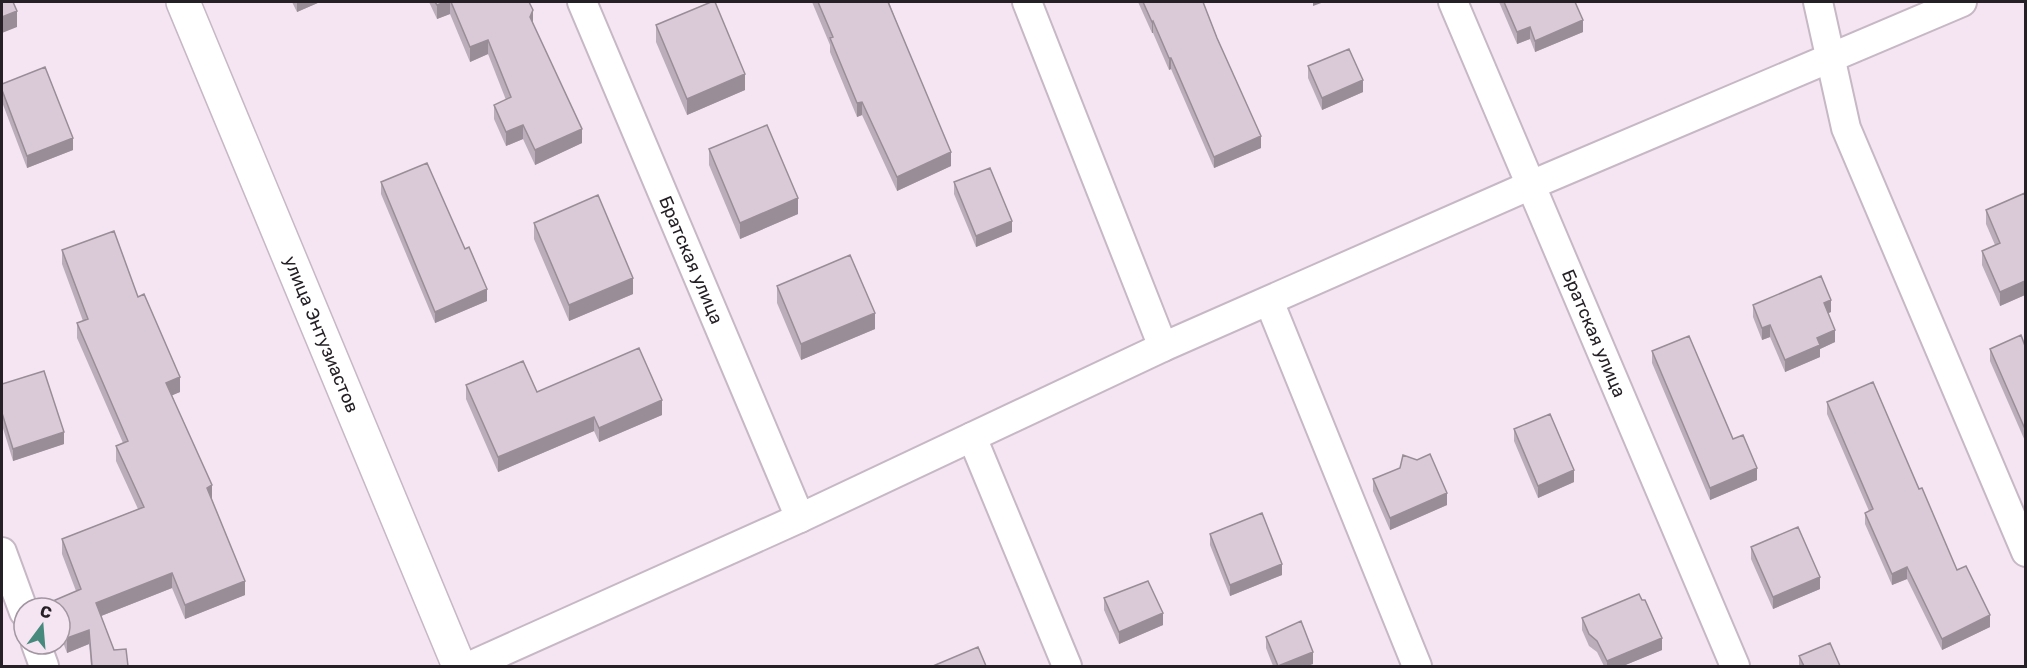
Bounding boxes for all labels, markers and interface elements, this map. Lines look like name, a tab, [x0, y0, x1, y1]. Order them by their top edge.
street label: Братская улица	[654, 193, 728, 327]
street label: улица Энтузиастов	[279, 253, 363, 416]
street label: Братская улица	[1557, 266, 1631, 401]
north arrow	[12, 596, 72, 656]
text: С	[38, 601, 54, 623]

